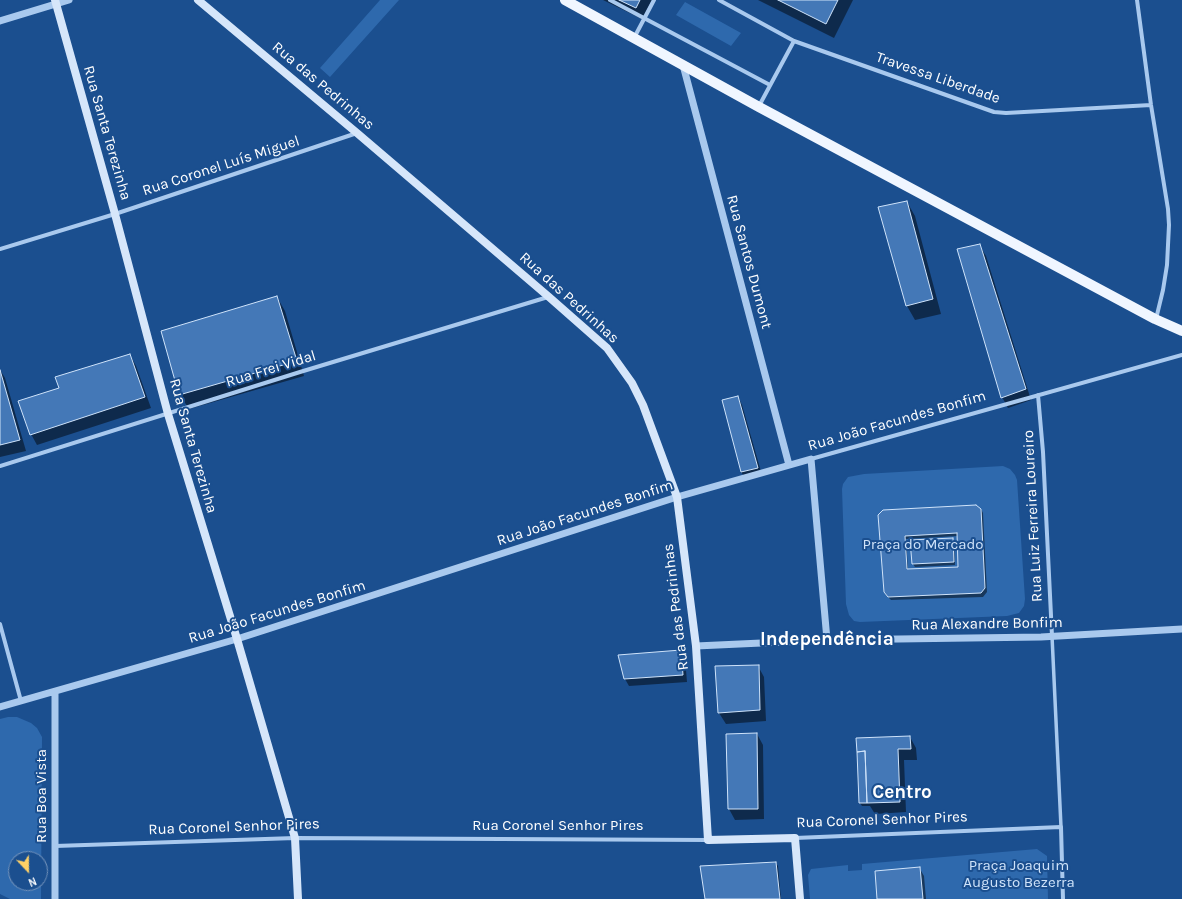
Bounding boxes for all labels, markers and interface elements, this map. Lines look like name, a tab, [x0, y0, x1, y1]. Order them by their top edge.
street label: Rua das Pedrinhas	[268, 38, 378, 134]
street label: Travessa Liberdade	[874, 48, 1002, 108]
street label: Rua Santa Terezinha	[79, 64, 135, 202]
street label: Rua Coronel Luís Miguel	[140, 132, 302, 200]
street label: Rua Santos Dumont	[722, 193, 776, 331]
street label: Rua das Pedrinhas	[516, 249, 622, 347]
street label: Rua Frei Vidal	[224, 347, 318, 391]
street label: Rua Santa Terezinha	[165, 377, 221, 515]
street label: Rua João Facundes Bonfim	[806, 387, 988, 455]
street label: Rua Luiz Ferreira Loureiro	[1020, 430, 1046, 602]
street label: Rua João Facundes Bonfim	[495, 476, 675, 550]
park label: Praça do Mercado	[862, 536, 984, 554]
street label: Rua das Pedrinhas	[659, 543, 693, 671]
street label: Rua João Facundes Bonfim	[186, 576, 368, 648]
street label: Rua Alexandre Bonfim	[911, 614, 1063, 634]
district label: Independência	[760, 629, 894, 651]
street label: Rua Boa Vista	[33, 749, 51, 843]
district label: Centro	[872, 782, 932, 804]
street label: Rua Coronel Senhor Pires	[796, 808, 968, 832]
street label: Rua Coronel Senhor Pires	[148, 815, 320, 839]
street label: Rua Coronel Senhor Pires	[472, 817, 644, 835]
north arrow	[8, 851, 48, 891]
park label: Praça Joaquim Augusto Bezerra	[963, 857, 1075, 892]
text: N	[26, 874, 38, 889]

